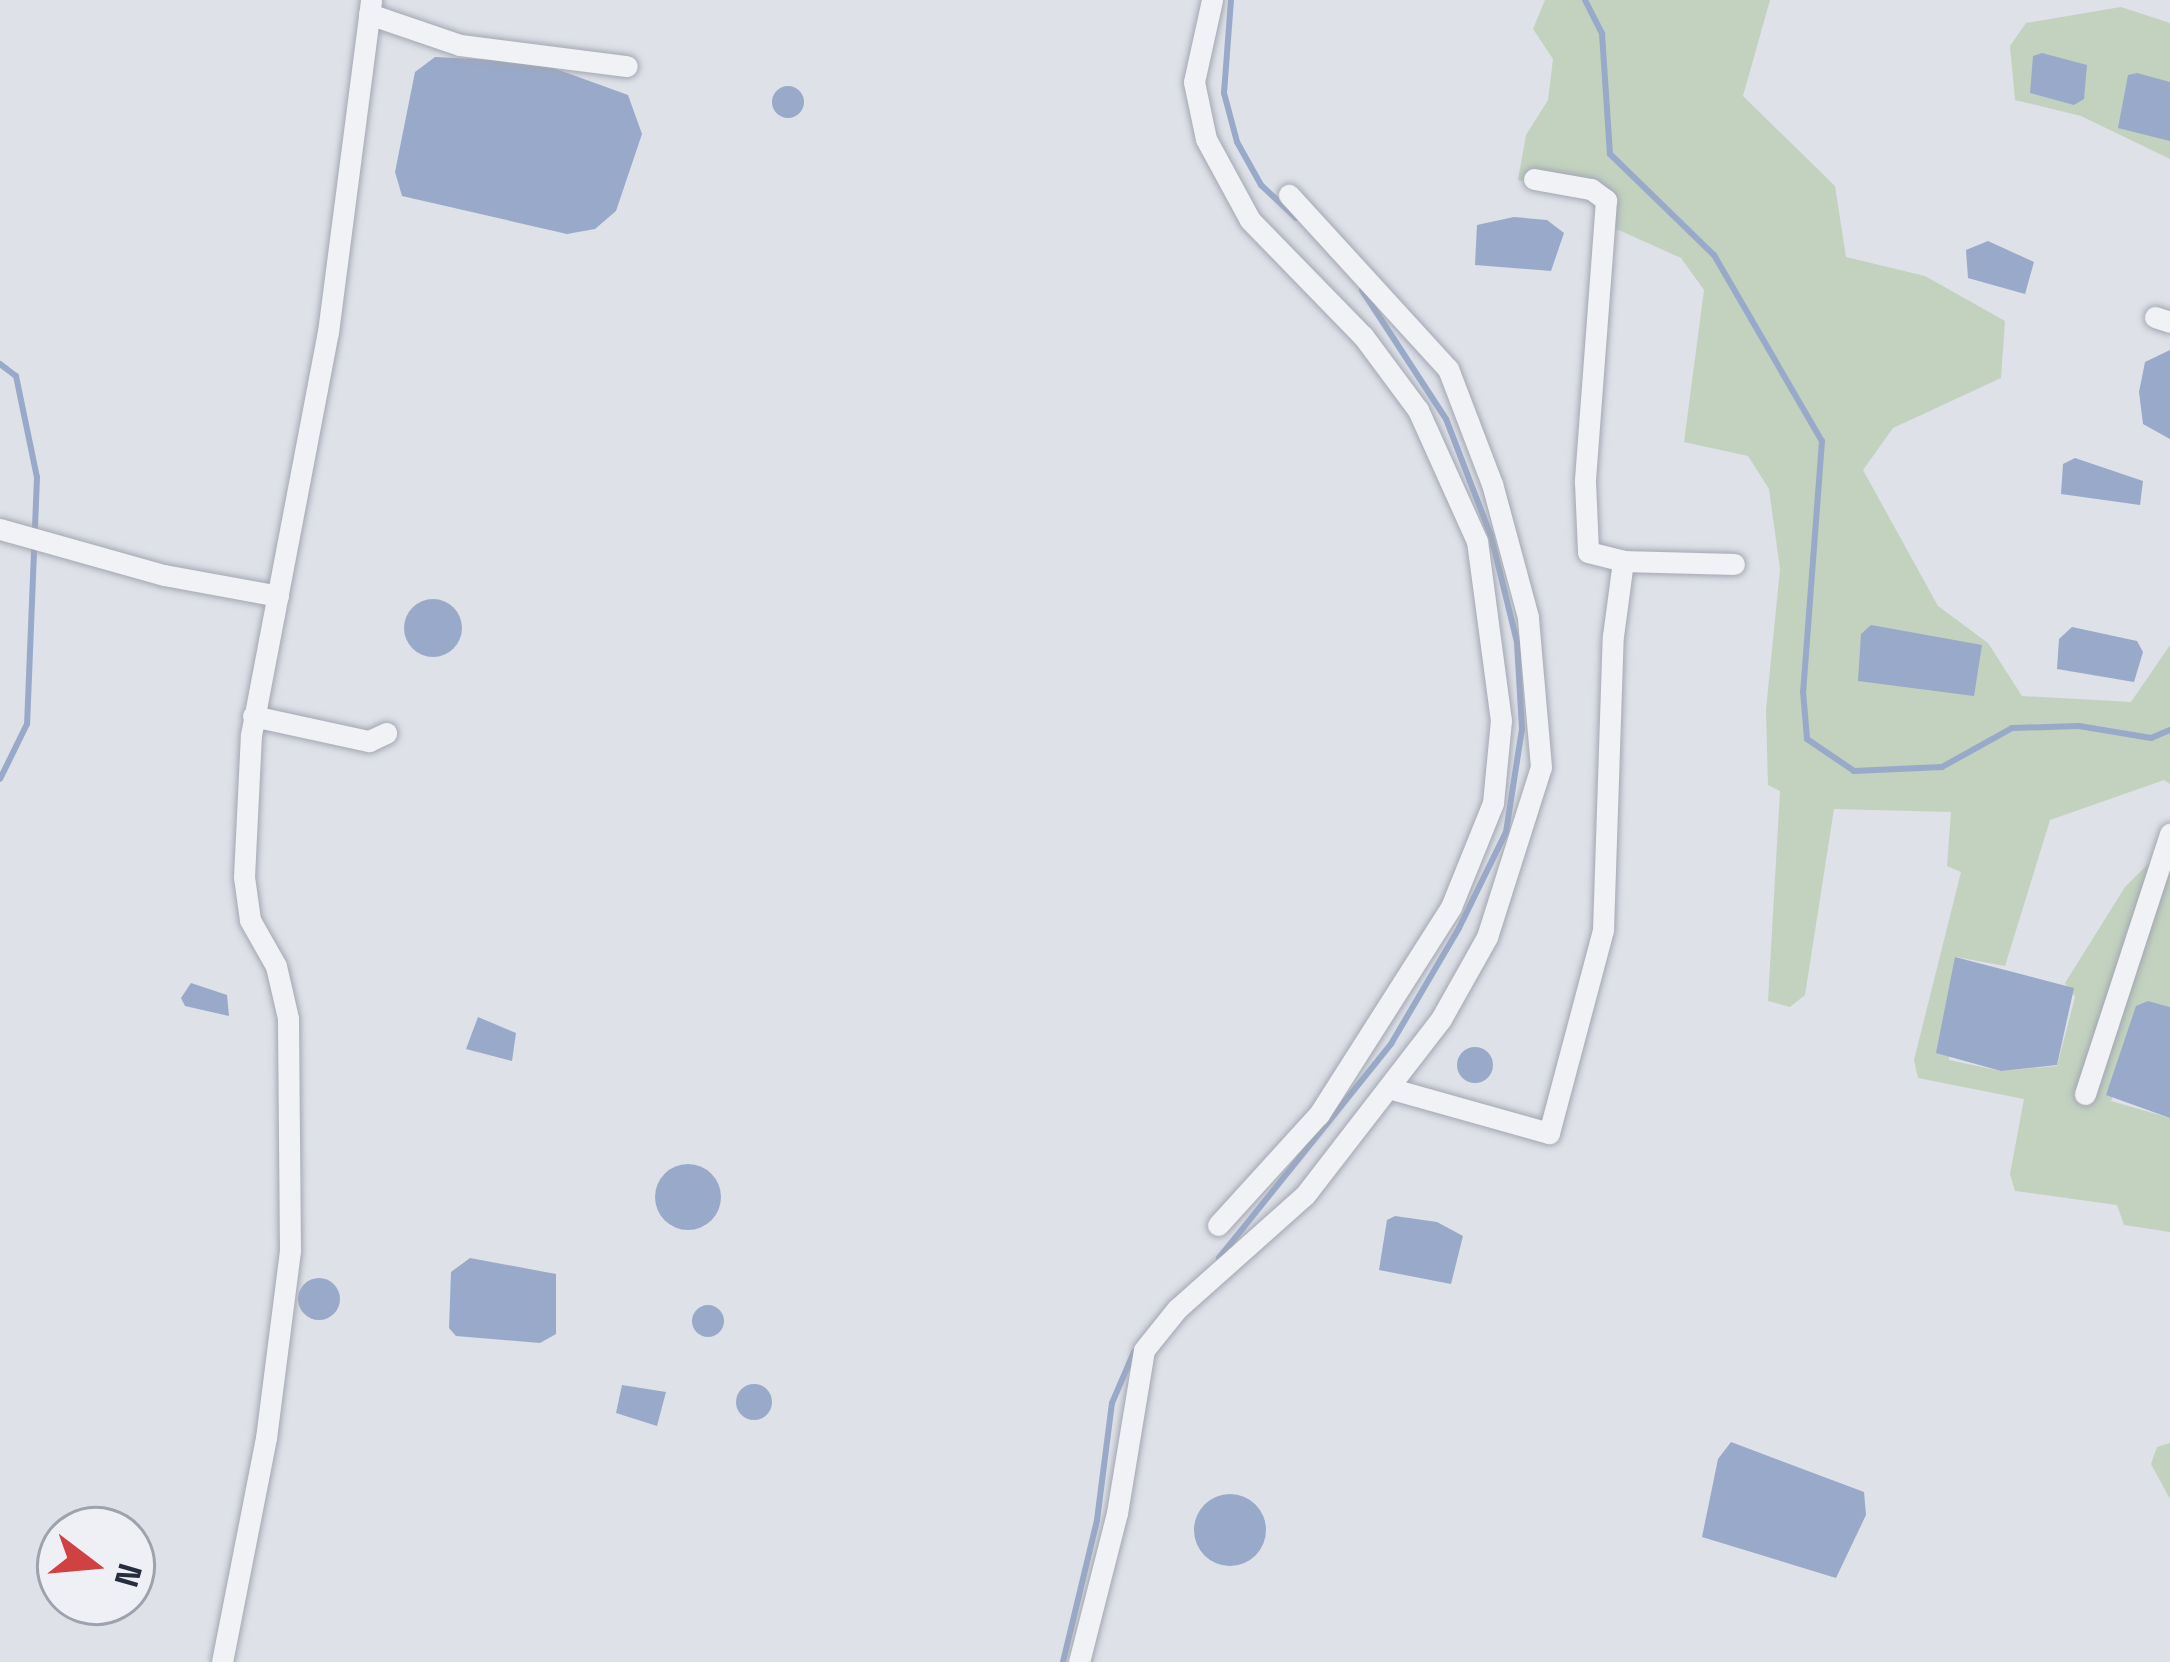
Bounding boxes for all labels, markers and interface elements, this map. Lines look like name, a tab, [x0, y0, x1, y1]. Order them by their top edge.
north arrow	[36, 1506, 156, 1626]
text: N	[104, 1559, 151, 1592]

